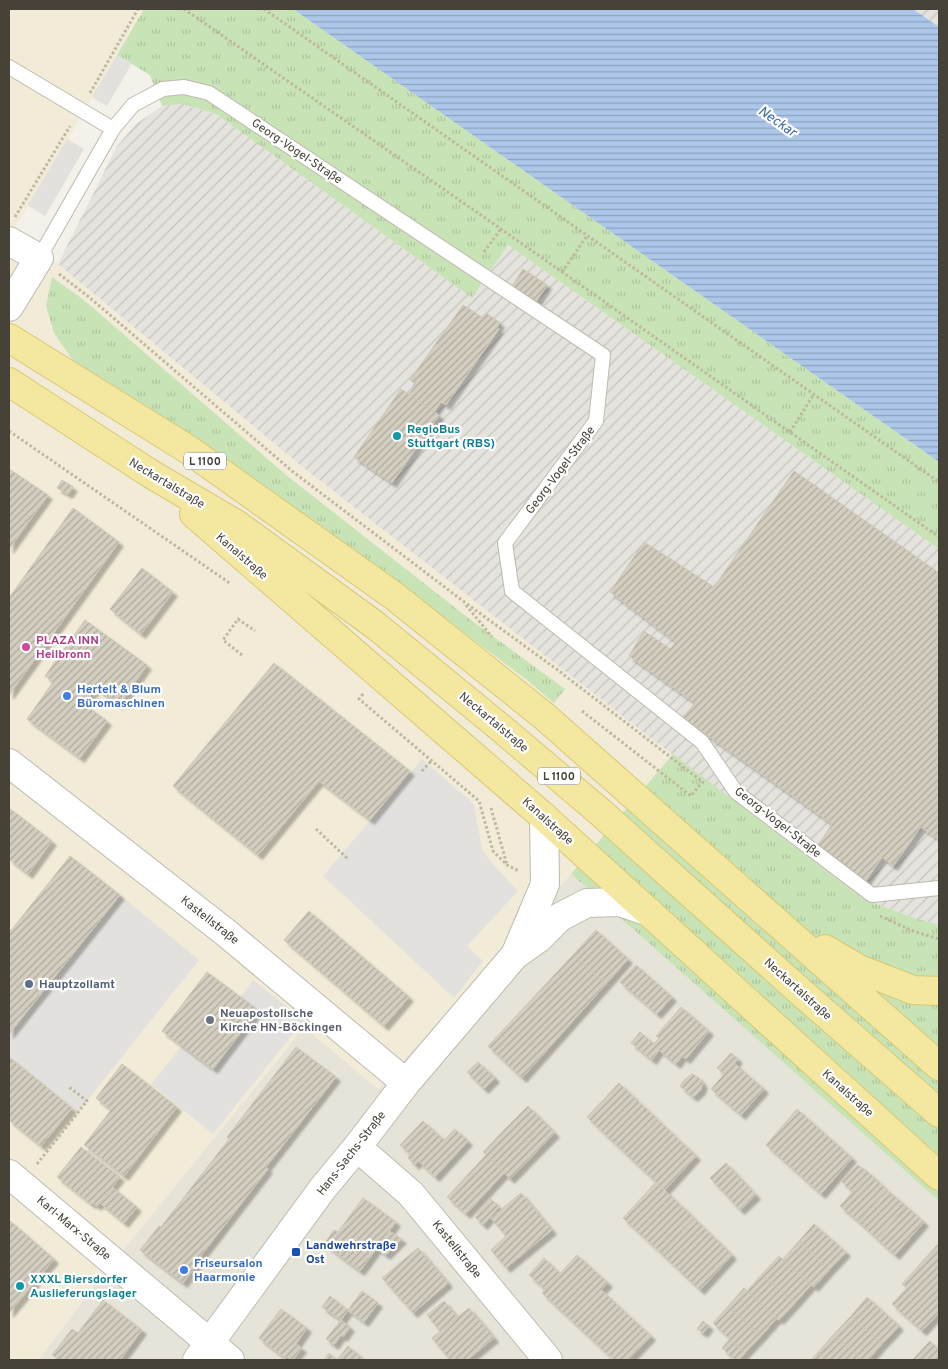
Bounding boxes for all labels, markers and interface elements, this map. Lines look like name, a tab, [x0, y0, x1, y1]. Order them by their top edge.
water label: Neckar	[755, 103, 801, 142]
street label: Georg-Vogel-Straße	[248, 115, 345, 188]
place label: RegioBus Stuttgart (RBS)	[407, 422, 495, 452]
street label: Georg-Vogel-Straße	[522, 423, 599, 518]
marker: RegioBus Stuttgart (RBS)	[391, 430, 403, 442]
road number: L 1100	[184, 452, 226, 470]
street label: Neckartalstraße	[126, 455, 207, 513]
street label: Kanalstraße	[212, 530, 271, 584]
place label: PLAZA INN Heilbronn	[36, 633, 99, 663]
marker: PLAZA INN Heilbronn	[20, 641, 32, 653]
place label: Hertelt & Blum Büromaschinen	[77, 682, 165, 712]
street label: Neckartalstraße	[455, 689, 531, 756]
marker: Hertelt & Blum Büromaschinen	[61, 690, 73, 702]
road number: L 1100	[538, 768, 580, 784]
street label: Georg-Vogel-Straße	[731, 784, 824, 862]
street label: Kanalstraße	[518, 794, 576, 849]
street label: Kastellstraße	[177, 893, 242, 949]
street label: Neckartalstraße	[760, 955, 835, 1024]
place label: Hauptzollamt	[39, 977, 115, 993]
marker: Hauptzollamt	[23, 978, 35, 990]
place label: Neuapostolische Kirche HN-Böckingen	[220, 1006, 342, 1036]
marker: Neuapostolische Kirche HN-Böckingen	[204, 1014, 216, 1026]
street label: Kanalstraße	[818, 1066, 876, 1121]
street label: Hans-Sachs-Straße	[314, 1108, 390, 1199]
street label: Karl-Marx-Straße	[33, 1193, 114, 1265]
street label: Kastellstraße	[428, 1217, 485, 1282]
place label: Landwehrstraße Ost	[306, 1238, 397, 1268]
marker: Landwehrstraße Ost	[290, 1246, 302, 1258]
place label: Friseursalon Haarmonie	[194, 1256, 263, 1286]
marker: Friseursalon Haarmonie	[178, 1264, 190, 1276]
place label: XXXL Biersdorfer Auslieferungslager	[30, 1272, 137, 1302]
marker: XXXL Biersdorfer Auslieferungslager	[14, 1280, 26, 1292]

